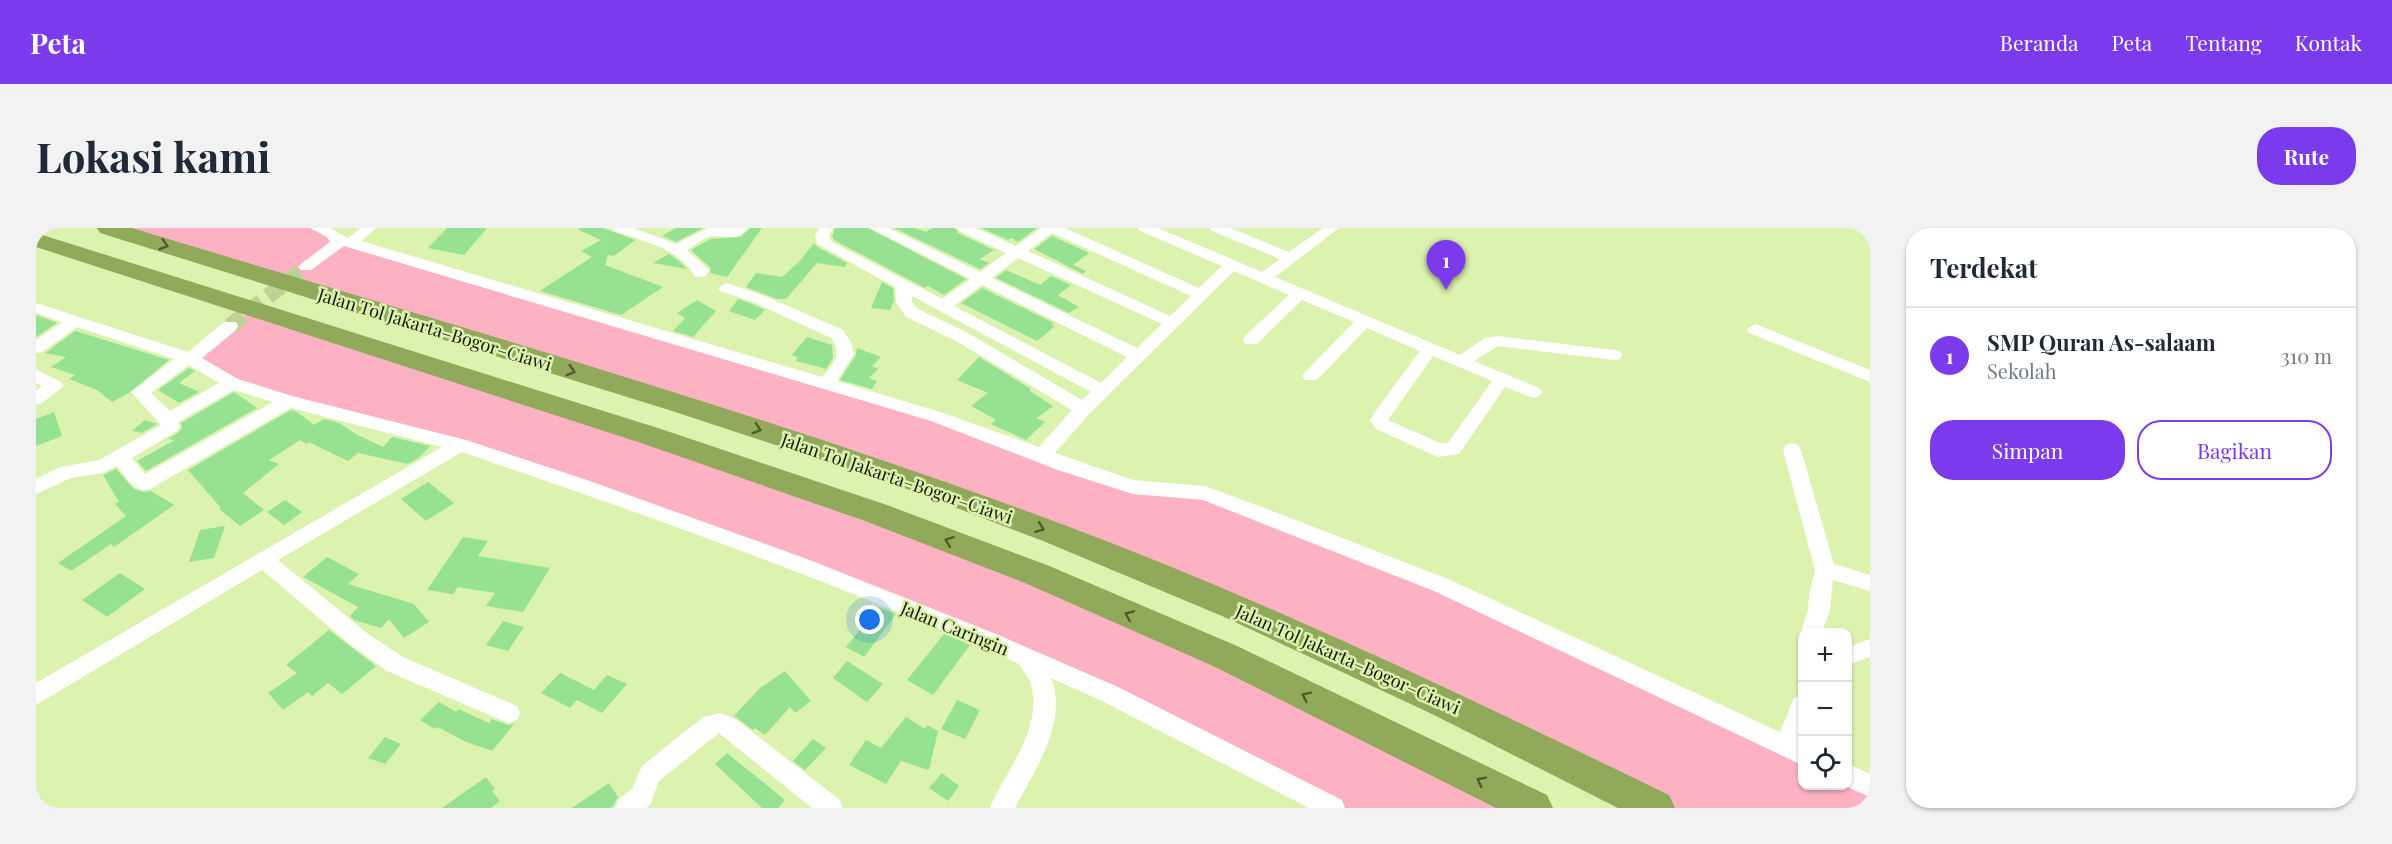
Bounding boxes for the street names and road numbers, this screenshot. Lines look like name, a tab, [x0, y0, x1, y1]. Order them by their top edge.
street label: Jalan Tol Jakarta–Bogor–Ciawi	[314, 282, 555, 376]
street label: Jalan Tol Jakarta–Bogor–Ciawi	[777, 427, 1016, 529]
street label: Jalan Caringin	[896, 595, 1013, 661]
street label: Jalan Tol Jakarta–Bogor–Ciawi	[1231, 598, 1464, 719]

